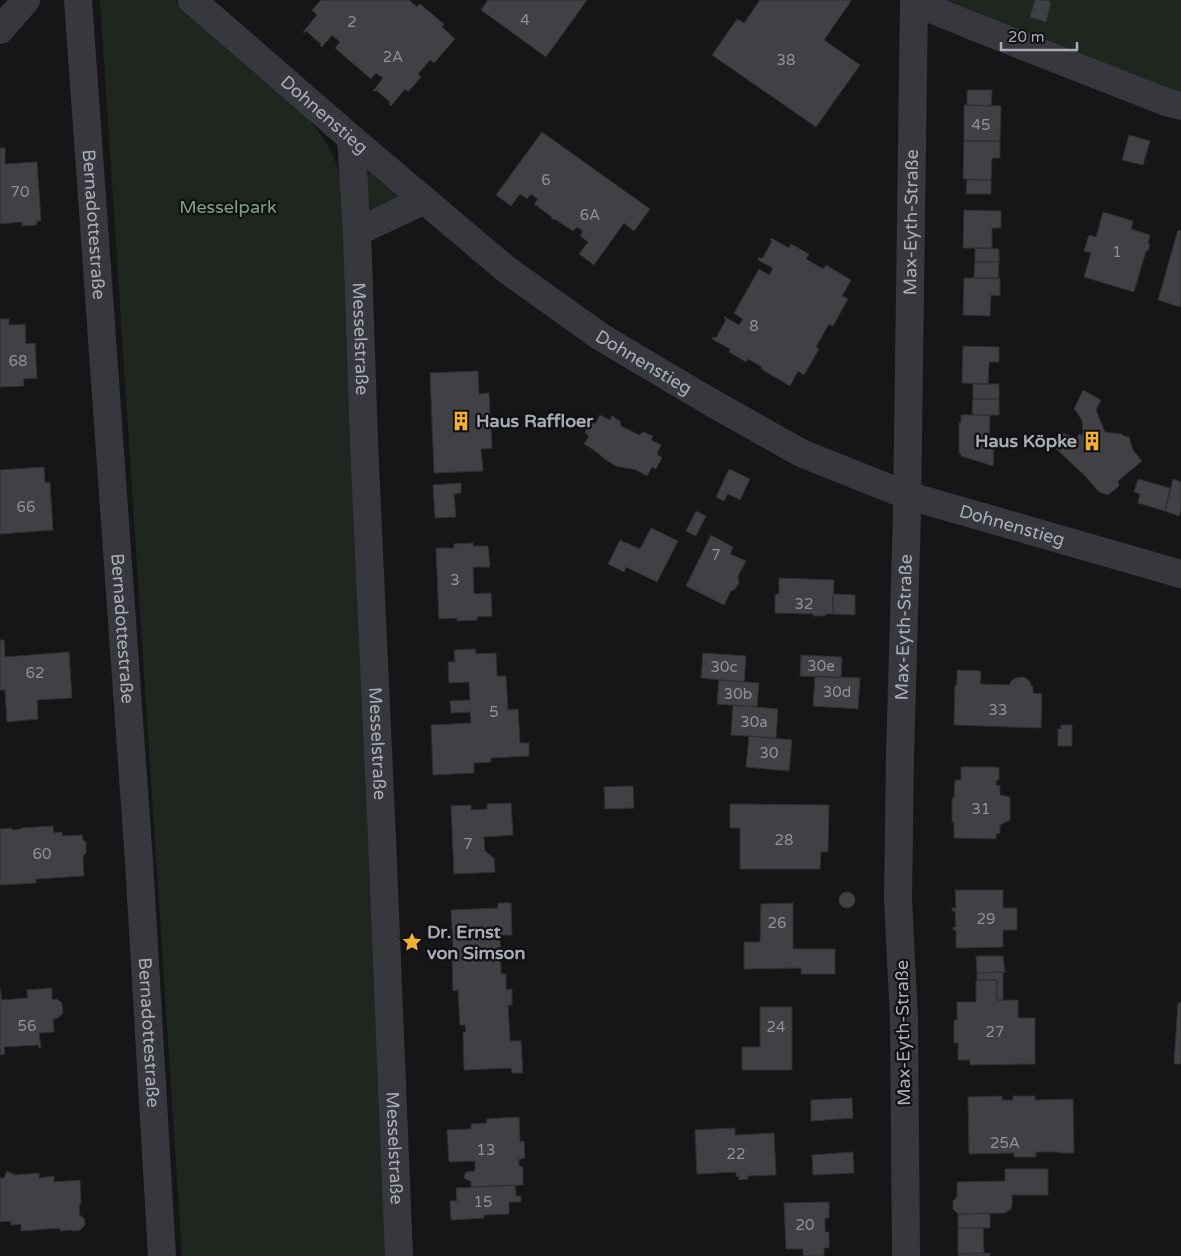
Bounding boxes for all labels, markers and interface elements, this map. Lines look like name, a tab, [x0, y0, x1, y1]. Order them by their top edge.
house number: 4	[520, 11, 530, 29]
house number: 2	[347, 13, 357, 31]
scale bar	[1001, 20, 1077, 52]
text: 20 m	[1008, 28, 1045, 46]
house number: 2A	[383, 48, 403, 66]
house number: 38	[777, 51, 795, 69]
street label: Dohnenstieg	[276, 71, 372, 159]
house number: 45	[972, 116, 990, 134]
street label: Bernadottestraße	[78, 149, 110, 300]
street label: Max-Eyth-Straße	[899, 149, 923, 295]
house number: 6	[541, 171, 551, 189]
house number: 70	[11, 183, 29, 201]
park label: Messelpark	[179, 196, 277, 218]
house number: 6A	[580, 206, 600, 224]
house number: 1	[1112, 243, 1122, 261]
street label: Messelstraße	[348, 282, 373, 396]
house number: 8	[749, 317, 759, 335]
street label: Dohnenstieg	[591, 325, 696, 400]
house number: 68	[9, 352, 27, 370]
building icon: Haus Raffloer	[450, 410, 472, 432]
place label: Haus Raffloer	[476, 410, 594, 432]
place label: Haus Köpke	[975, 430, 1077, 452]
building icon: Haus Köpke	[1081, 430, 1103, 452]
house number: 66	[17, 498, 35, 516]
street label: Dohnenstieg	[957, 500, 1067, 551]
house number: 7	[711, 546, 721, 564]
street label: Bernadottestraße	[106, 553, 139, 704]
street label: Max-Eyth-Straße	[891, 554, 917, 701]
house number: 3	[450, 571, 460, 589]
house number: 32	[795, 595, 813, 613]
house number: 30e	[807, 657, 835, 675]
house number: 30c	[711, 658, 737, 676]
house number: 62	[26, 664, 44, 682]
house number: 30d	[823, 683, 851, 701]
house number: 30b	[724, 685, 752, 703]
street label: Messelstraße	[364, 686, 391, 800]
house number: 33	[989, 701, 1007, 719]
house number: 5	[489, 703, 499, 721]
house number: 30a	[740, 713, 768, 731]
house number: 30	[760, 744, 778, 762]
house number: 31	[972, 800, 990, 818]
house number: 28	[775, 831, 793, 849]
house number: 7	[463, 835, 473, 853]
house number: 60	[33, 845, 51, 863]
house number: 29	[977, 910, 995, 928]
house number: 26	[768, 914, 786, 932]
place label: Dr. Ernst von Simson	[427, 921, 525, 964]
place icon: Dr. Ernst von Simson	[401, 931, 423, 953]
street label: Bernadottestraße	[134, 957, 164, 1108]
street label: Max-Eyth-Straße	[891, 960, 915, 1106]
house number: 56	[18, 1017, 36, 1035]
house number: 24	[767, 1018, 785, 1036]
house number: 27	[986, 1023, 1004, 1041]
street label: Messelstraße	[381, 1091, 408, 1205]
house number: 25A	[990, 1134, 1020, 1152]
house number: 13	[477, 1141, 495, 1159]
house number: 22	[727, 1145, 745, 1163]
house number: 15	[474, 1193, 492, 1211]
house number: 20	[796, 1216, 814, 1234]

